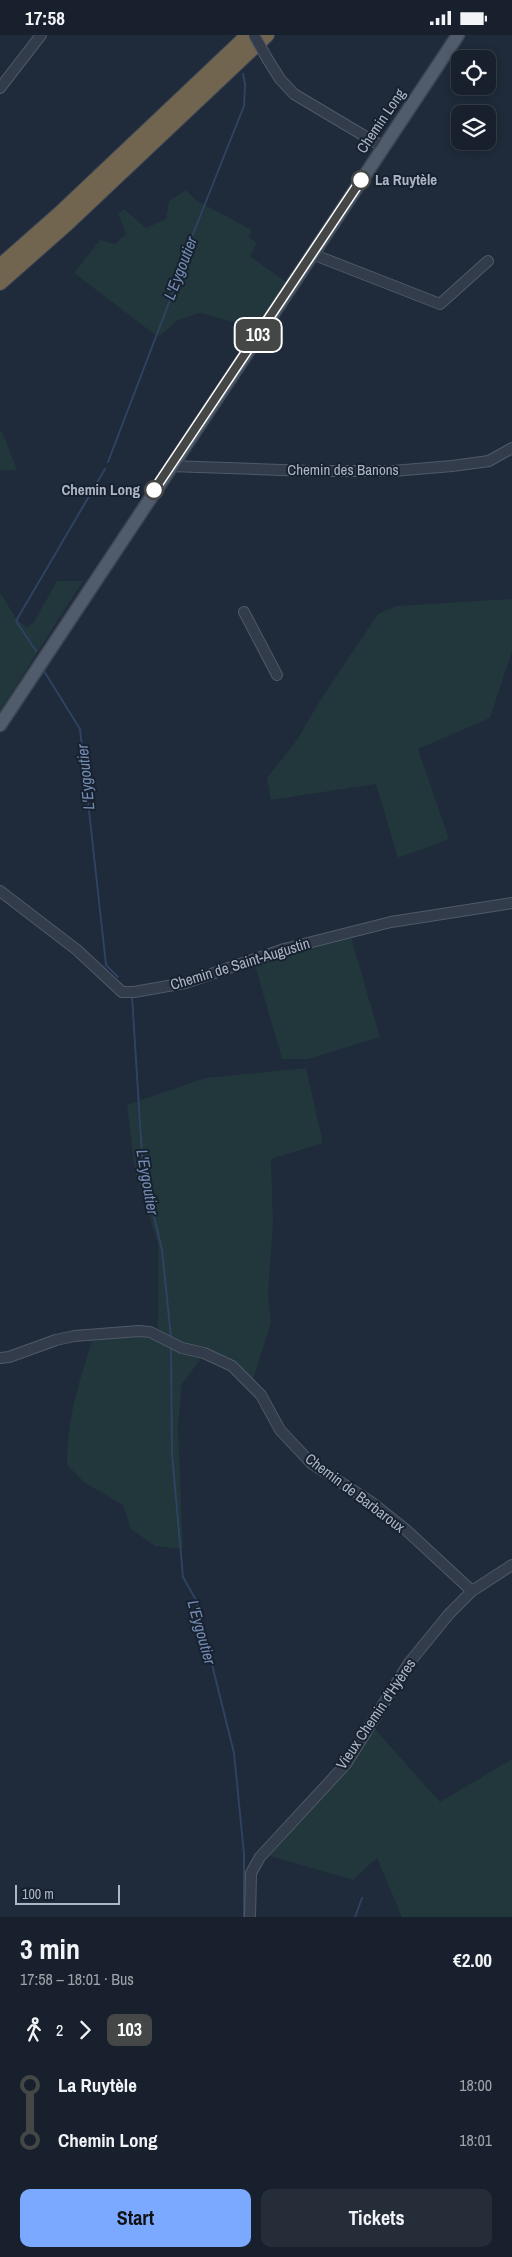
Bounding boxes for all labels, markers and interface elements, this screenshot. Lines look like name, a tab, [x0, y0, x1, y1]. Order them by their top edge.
text: 17:58	[25, 5, 65, 31]
map controls	[451, 50, 496, 150]
button: locate	[451, 50, 496, 95]
street label: Chemin Long	[351, 84, 410, 157]
button: layers	[451, 105, 496, 150]
place label: La Ruytèle	[375, 169, 437, 190]
marker: La Ruytèle	[351, 170, 371, 190]
water label: L'Eygoutier	[158, 233, 202, 303]
line badge: 103	[229, 319, 287, 351]
text: 103	[246, 322, 270, 347]
street label: Chemin des Banons	[287, 459, 399, 480]
place label: Chemin Long	[61, 479, 140, 500]
marker: Chemin Long	[144, 480, 164, 500]
water label: L'Eygoutier	[71, 742, 99, 811]
street label: Chemin de Saint-Augustin	[167, 932, 312, 995]
water label: L'Eygoutier	[131, 1148, 165, 1217]
street label: Chemin de Barbaroux	[301, 1448, 410, 1538]
water label: L'Eygoutier	[182, 1597, 222, 1667]
street label: Vieux Chemin d'Hyères	[331, 1654, 420, 1773]
scale bar	[15, 1882, 120, 1905]
text: 100 m	[22, 1885, 54, 1903]
text: 3 min	[20, 1930, 80, 1968]
text: €2.00	[453, 1947, 492, 1973]
text: 17:58 – 18:01 · Bus	[20, 1968, 134, 1990]
icon: walk	[20, 2016, 48, 2044]
icon: forward	[71, 2016, 99, 2044]
text: 103	[117, 2017, 142, 2042]
text: 2	[56, 2019, 63, 2041]
text: La Ruytèle	[58, 2072, 137, 2098]
text: 18:00	[459, 2074, 492, 2096]
text: Chemin Long	[58, 2127, 158, 2153]
text: 18:01	[459, 2129, 492, 2151]
button: Start	[20, 2189, 251, 2247]
button: Tickets	[261, 2189, 492, 2247]

